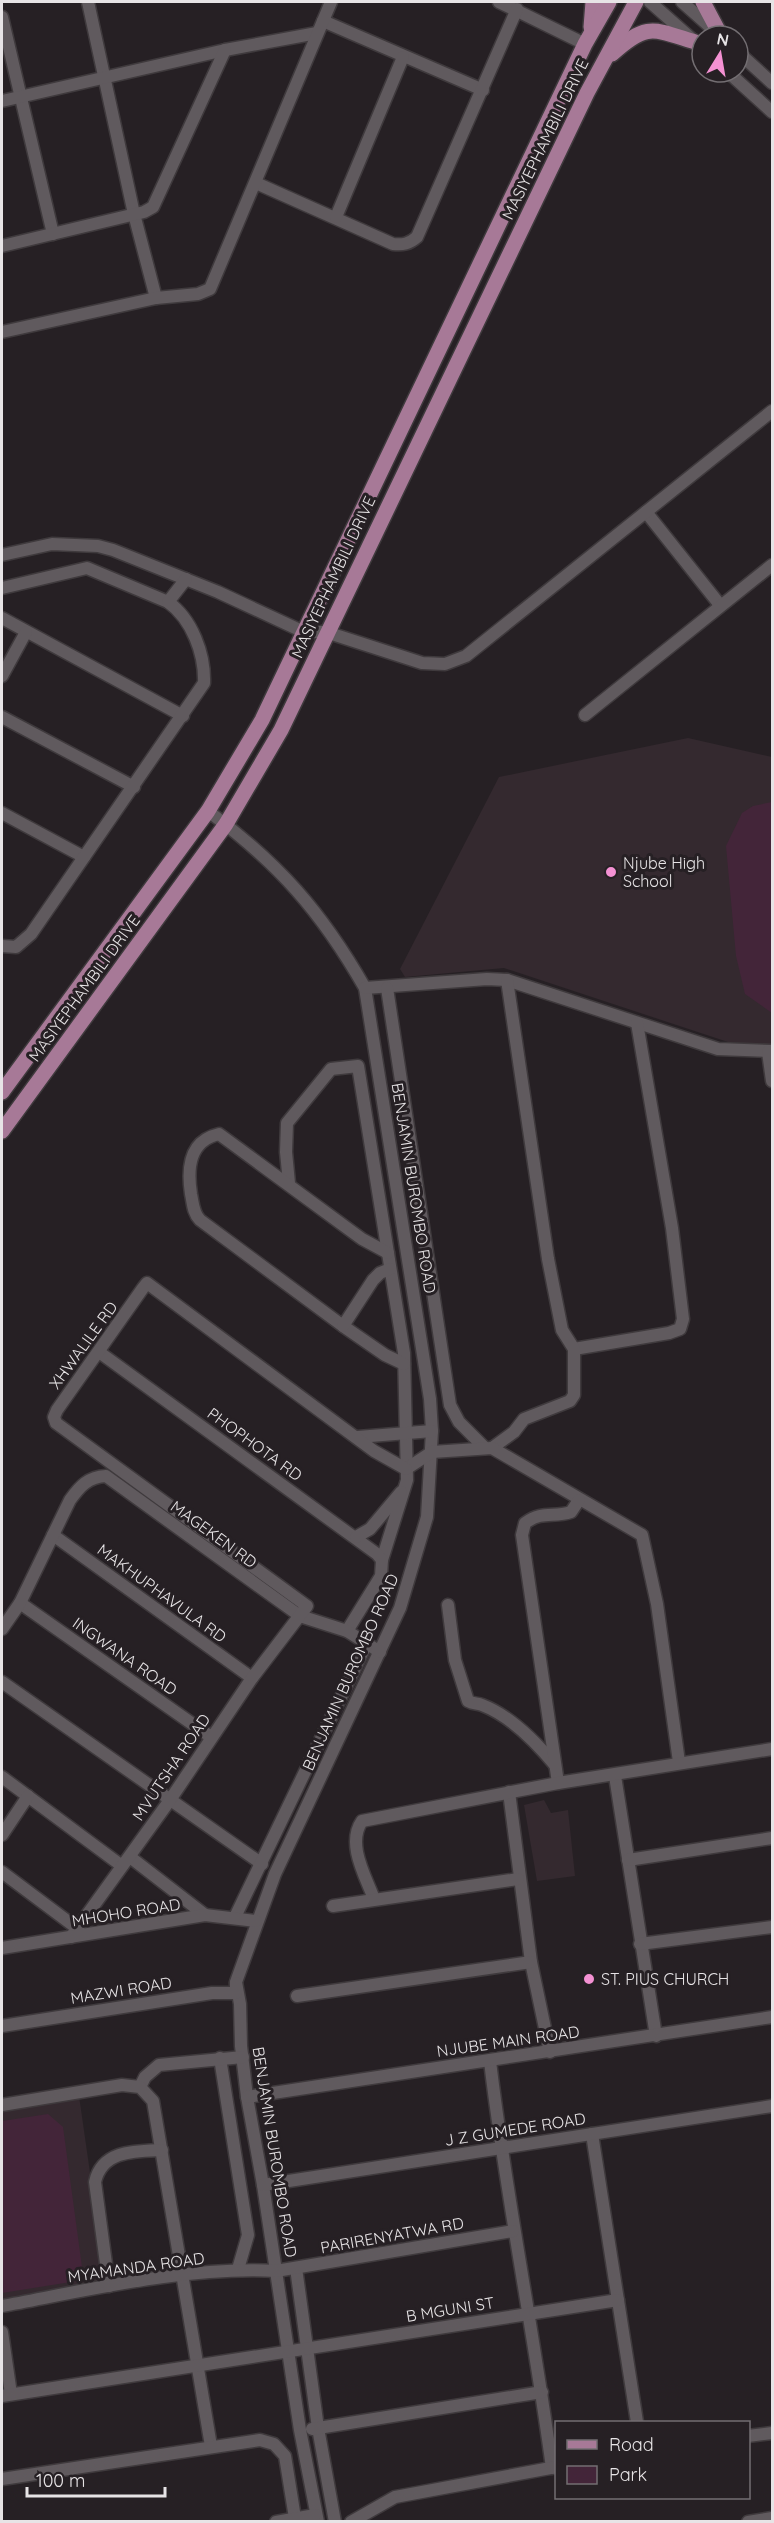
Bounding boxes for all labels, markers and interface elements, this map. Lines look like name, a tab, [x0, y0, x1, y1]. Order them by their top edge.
north arrow	[690, 24, 750, 84]
text: N	[715, 28, 731, 50]
street label: MASIYEPHAMBILI DRIVE	[497, 55, 593, 223]
street label: MASIYEPHAMBILI DRIVE	[287, 493, 379, 661]
place label: Njube High School	[623, 853, 705, 891]
marker: Njube High School	[604, 865, 618, 879]
street label: MASIYEPHAMBILI DRIVE	[24, 911, 144, 1065]
street label: BENJAMIN BUROMBO ROAD	[387, 1081, 441, 1295]
street label: XHWALILE RD	[45, 1297, 121, 1393]
street label: PHOPHOTA RD	[204, 1403, 306, 1485]
street label: MAGEKEN RD	[167, 1496, 261, 1572]
street label: MAKHUPHAVULA RD	[94, 1539, 230, 1647]
street label: BENJAMIN BUROMBO ROAD	[298, 1571, 402, 1773]
street label: INGWANA ROAD	[69, 1613, 181, 1699]
street label: MVUTSHA ROAD	[128, 1710, 214, 1824]
street label: MHOHO ROAD	[70, 1894, 182, 1930]
place label: ST. PIUS CHURCH	[601, 1969, 729, 1989]
street label: MAZWI ROAD	[69, 1972, 173, 2008]
marker: ST. PIUS CHURCH	[582, 1972, 596, 1986]
street label: NJUBE MAIN ROAD	[435, 2021, 581, 2061]
street label: BENJAMIN BUROMBO ROAD	[248, 2045, 302, 2259]
street label: J Z GUMEDE ROAD	[443, 2108, 587, 2150]
street label: PARIRENYATWA RD	[319, 2213, 465, 2257]
street label: MYAMANDA ROAD	[66, 2248, 206, 2286]
street label: B MGUNI ST	[404, 2292, 496, 2326]
legend	[555, 2421, 750, 2499]
text: Road	[609, 2433, 654, 2456]
scale bar	[27, 2460, 165, 2498]
text: Park	[609, 2463, 647, 2486]
text: 100 m	[36, 2469, 85, 2492]

